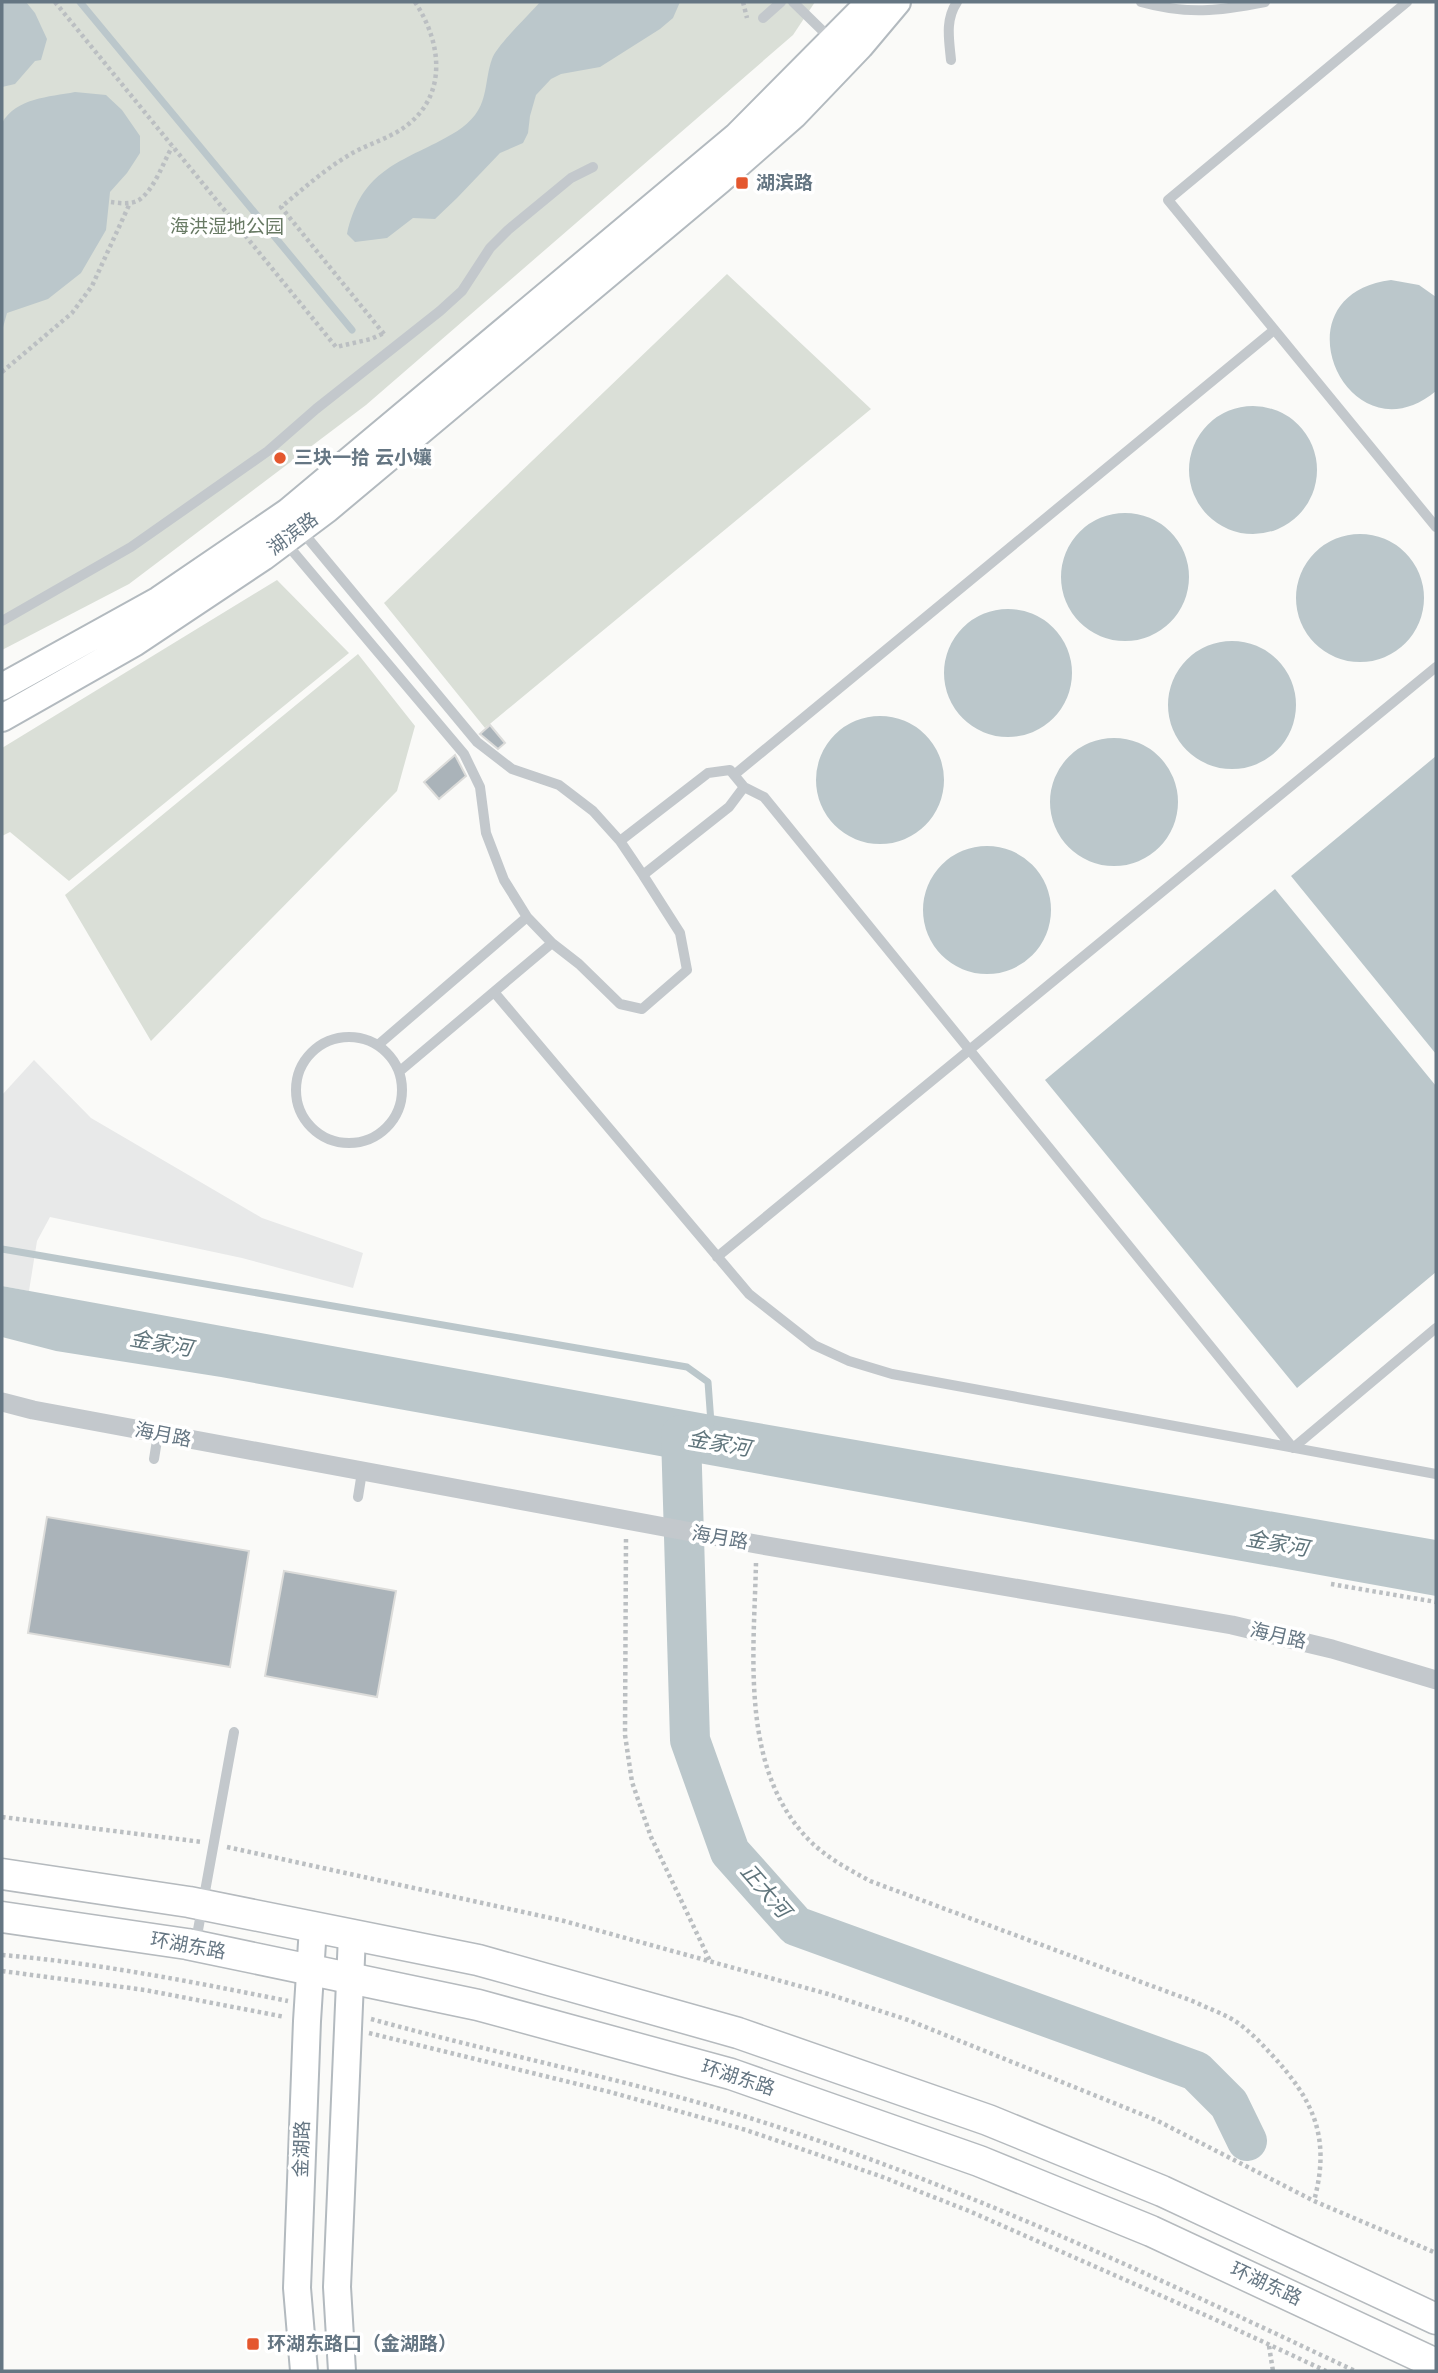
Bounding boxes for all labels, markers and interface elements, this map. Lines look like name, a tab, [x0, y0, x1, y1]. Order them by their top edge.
place label: 湖滨路	[756, 172, 813, 194]
marker: 湖滨路	[734, 175, 750, 191]
park label: 海洪湿地公园	[170, 216, 284, 238]
place label: 三块一拾 云小孃	[294, 447, 432, 469]
marker: 三块一拾 云小孃	[272, 450, 288, 466]
street label: 湖滨路	[264, 508, 322, 560]
water label: 金家河	[128, 1326, 198, 1362]
street label: 海月路	[133, 1419, 193, 1451]
water label: 金家河	[686, 1426, 756, 1462]
street label: 海月路	[690, 1522, 750, 1554]
water label: 金家河	[1244, 1526, 1314, 1562]
street label: 海月路	[1248, 1619, 1308, 1653]
water label: 正大河	[735, 1859, 798, 1926]
street label: 环湖东路	[149, 1929, 227, 1963]
street label: 环湖东路	[698, 2056, 778, 2100]
street label: 金湖路	[290, 2120, 314, 2178]
street label: 环湖东路	[1227, 2258, 1305, 2310]
place label: 环湖东路口（金湖路）	[267, 2333, 457, 2355]
marker: 环湖东路口（金湖路）	[245, 2336, 261, 2352]

